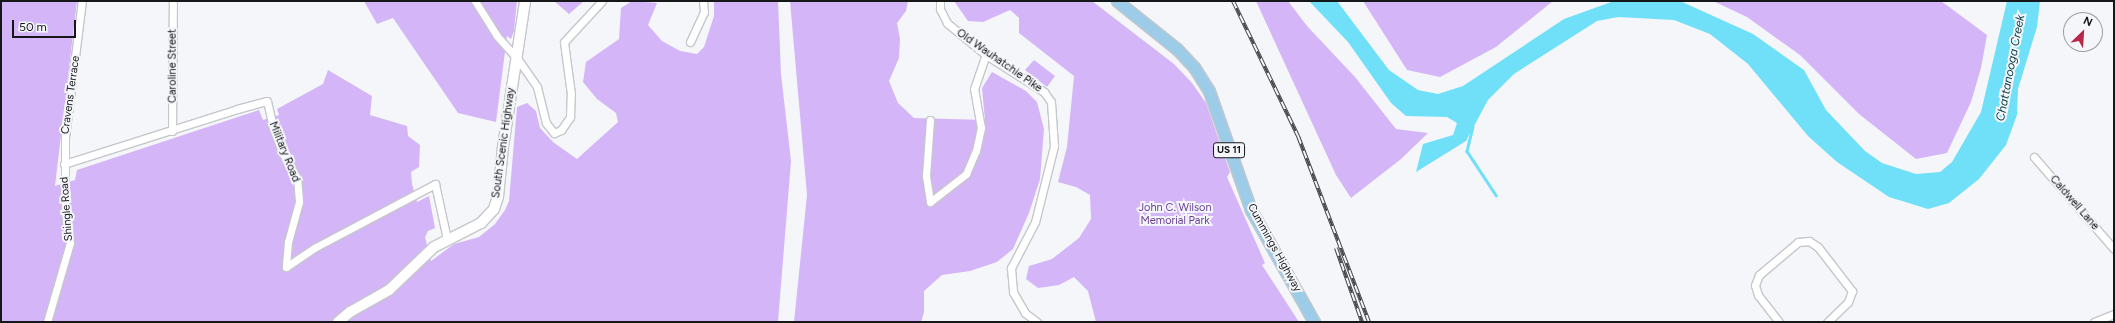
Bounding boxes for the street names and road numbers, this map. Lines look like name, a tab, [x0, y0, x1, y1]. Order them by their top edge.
street label: Old Wauhatchie Pike	[954, 27, 1044, 95]
street label: Caroline Street	[166, 29, 180, 103]
street label: Cravens Terrace	[59, 55, 83, 135]
street label: South Scenic Highway	[490, 87, 518, 199]
street label: Military Road	[266, 120, 302, 184]
road number: US 11	[1213, 142, 1245, 158]
street label: Caldwell Lane	[2047, 173, 2101, 233]
street label: Shingle Road	[58, 176, 76, 242]
street label: Cummings Highway	[1244, 202, 1304, 294]

